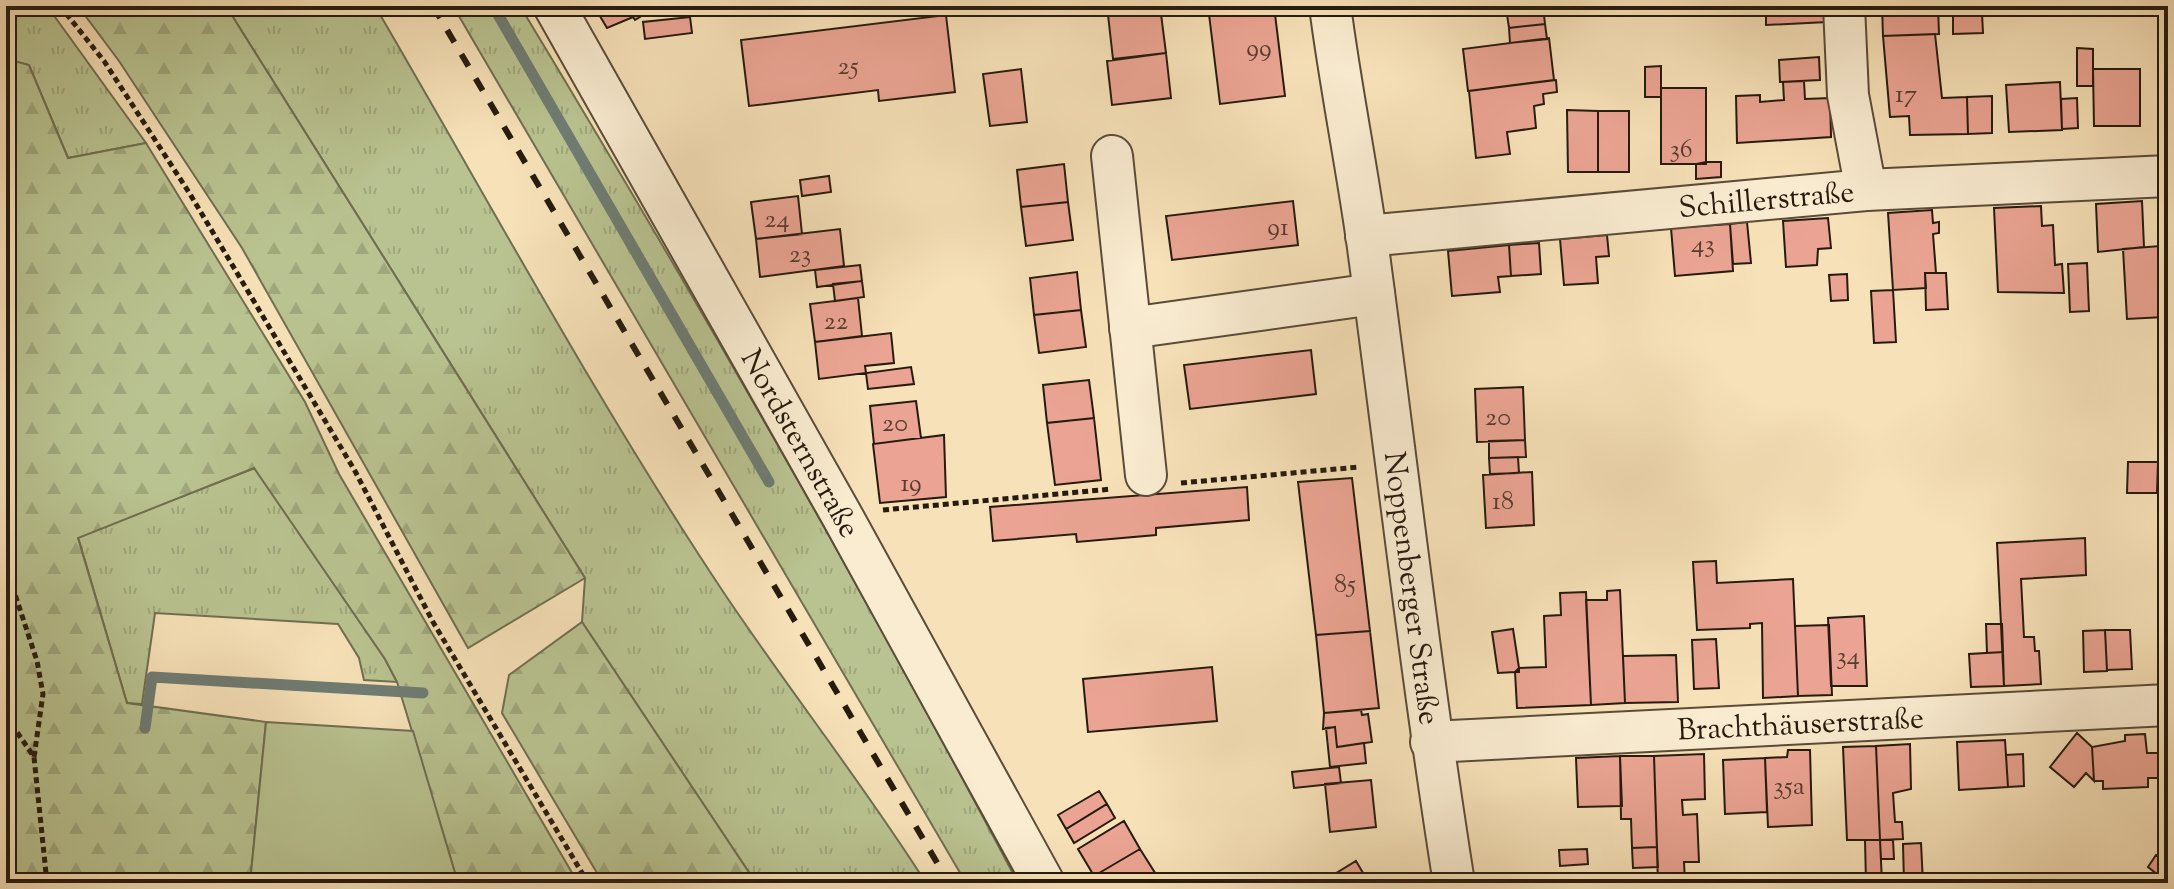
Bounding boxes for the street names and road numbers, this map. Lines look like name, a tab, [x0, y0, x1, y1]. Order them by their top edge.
street label: Schillerstraße	[1677, 172, 1856, 231]
street label: Nordsternstraße	[728, 342, 869, 546]
street label: Noppenberger Straße	[1371, 449, 1449, 728]
street label: Brachthäuserstraße	[1676, 698, 1925, 754]

